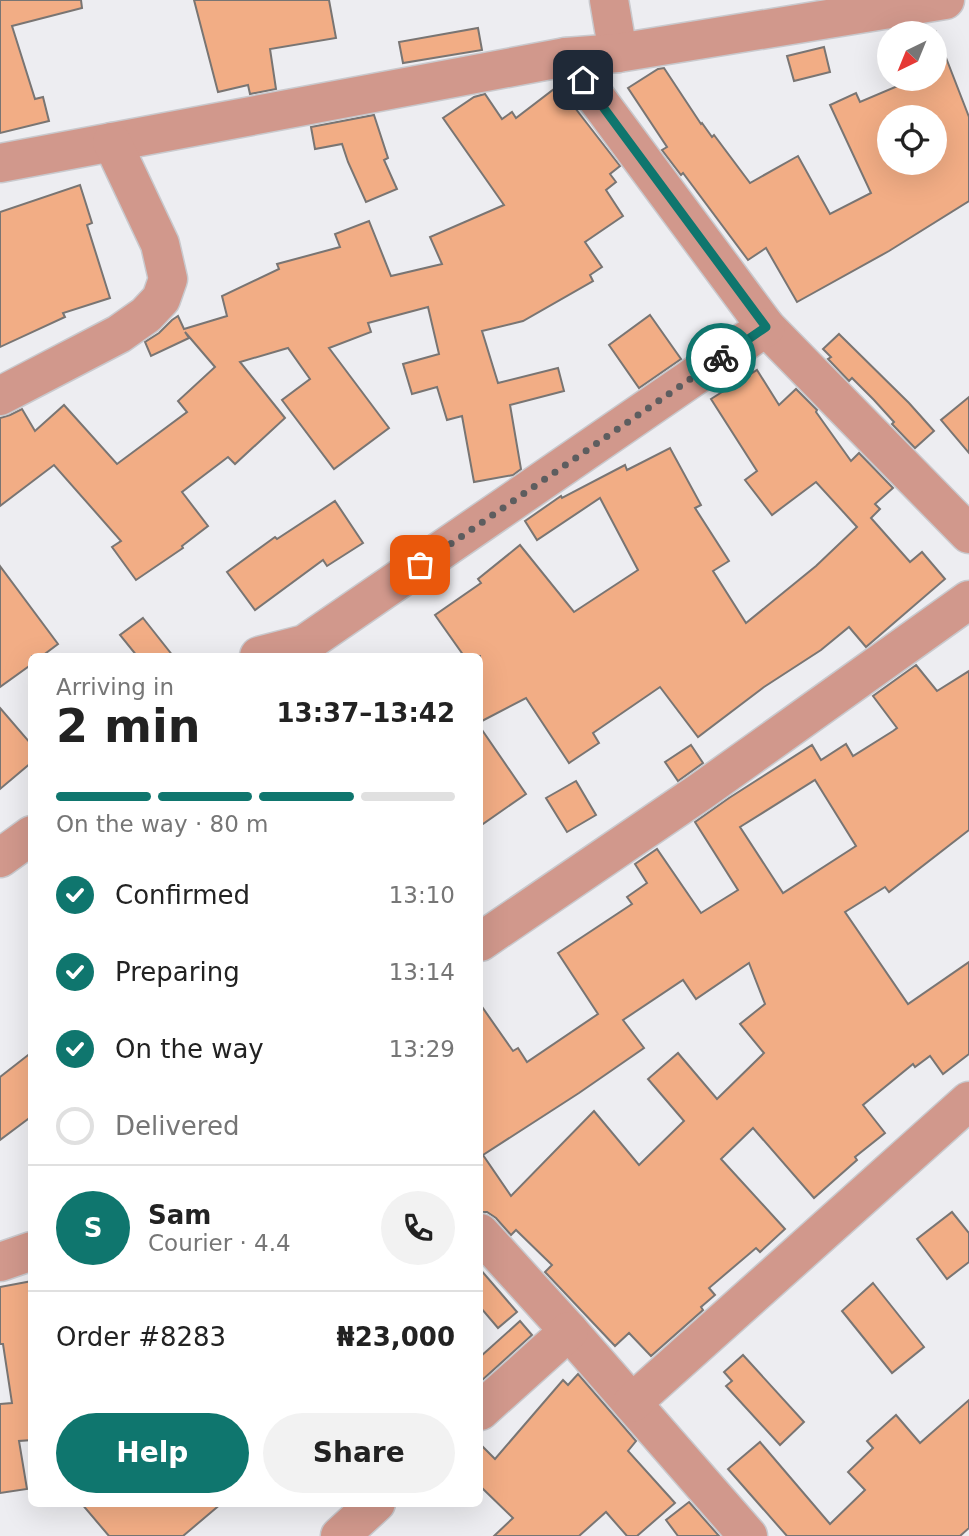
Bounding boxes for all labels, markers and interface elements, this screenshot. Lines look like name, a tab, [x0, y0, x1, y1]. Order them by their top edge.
north arrow	[877, 21, 947, 91]
map controls	[877, 21, 947, 175]
pin	[553, 50, 613, 110]
icon: home	[564, 61, 602, 99]
button: locate	[877, 105, 947, 175]
courier	[686, 323, 756, 393]
icon: bike	[702, 339, 740, 377]
pin	[390, 535, 450, 595]
icon: bag	[401, 546, 439, 584]
text: Arriving in	[56, 674, 174, 700]
text: 13:37–13:42	[276, 698, 455, 728]
text: 2 min	[56, 699, 200, 753]
text: On the way · 80 m	[56, 811, 268, 837]
icon: check	[56, 876, 94, 914]
text: Confirmed	[115, 880, 250, 910]
text: 13:10	[389, 882, 455, 908]
icon: check	[56, 953, 94, 991]
text: Preparing	[115, 957, 240, 987]
text: 13:14	[389, 959, 455, 985]
icon: check	[56, 1030, 94, 1068]
text: On the way	[115, 1034, 264, 1064]
text: 13:29	[389, 1036, 455, 1062]
text: Delivered	[115, 1111, 239, 1141]
button: phone	[381, 1191, 455, 1265]
text: Sam	[148, 1200, 211, 1230]
text: S	[84, 1213, 102, 1243]
text: Courier · 4.4	[148, 1230, 291, 1256]
text: Order #8283	[56, 1322, 226, 1352]
text: ₦23,000	[337, 1322, 455, 1352]
button: Help	[56, 1413, 249, 1493]
button: Share	[263, 1413, 455, 1493]

